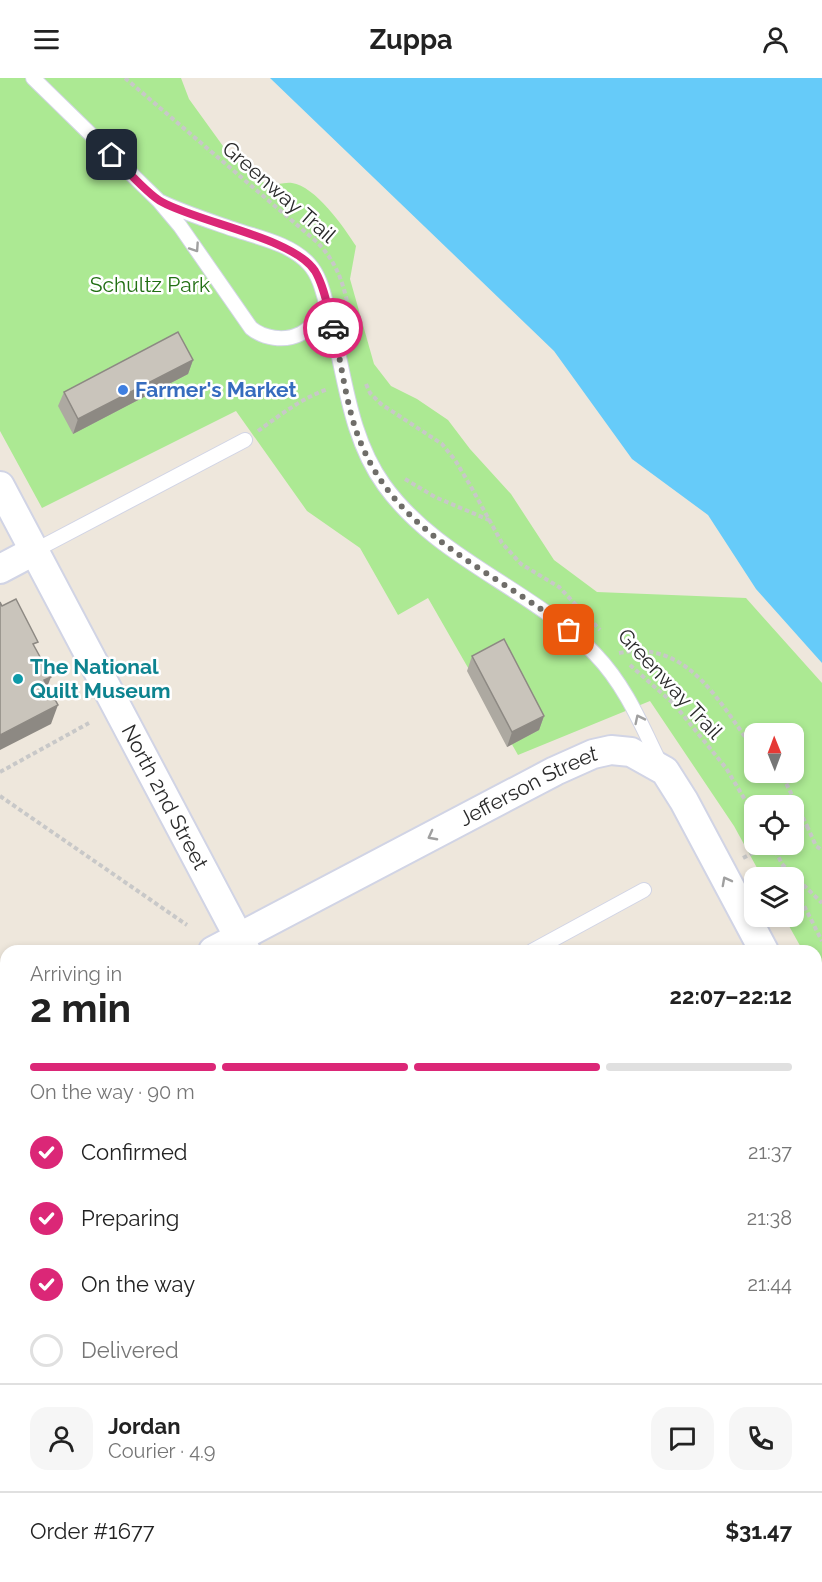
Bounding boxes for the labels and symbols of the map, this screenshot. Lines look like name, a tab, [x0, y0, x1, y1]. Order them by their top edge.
pin	[86, 129, 137, 180]
street label: Greenway Trail	[217, 136, 341, 248]
one-way arrow	[187, 241, 198, 252]
park label: Schultz Park	[90, 272, 210, 297]
courier	[303, 298, 363, 358]
place label: Farmer's Market	[135, 377, 297, 402]
marker: Farmer's Market	[116, 383, 130, 397]
pin	[543, 604, 594, 655]
street label: Greenway Trail	[613, 623, 728, 744]
place label: The National Quilt Museum	[30, 654, 170, 703]
marker: The National Quilt Museum	[11, 672, 25, 686]
one-way arrow	[634, 714, 646, 725]
street label: North 2nd Street	[116, 720, 214, 874]
north arrow	[744, 723, 804, 783]
street label: Jefferson Street	[455, 740, 600, 831]
one-way arrow	[428, 829, 438, 840]
one-way arrow	[722, 876, 734, 887]

